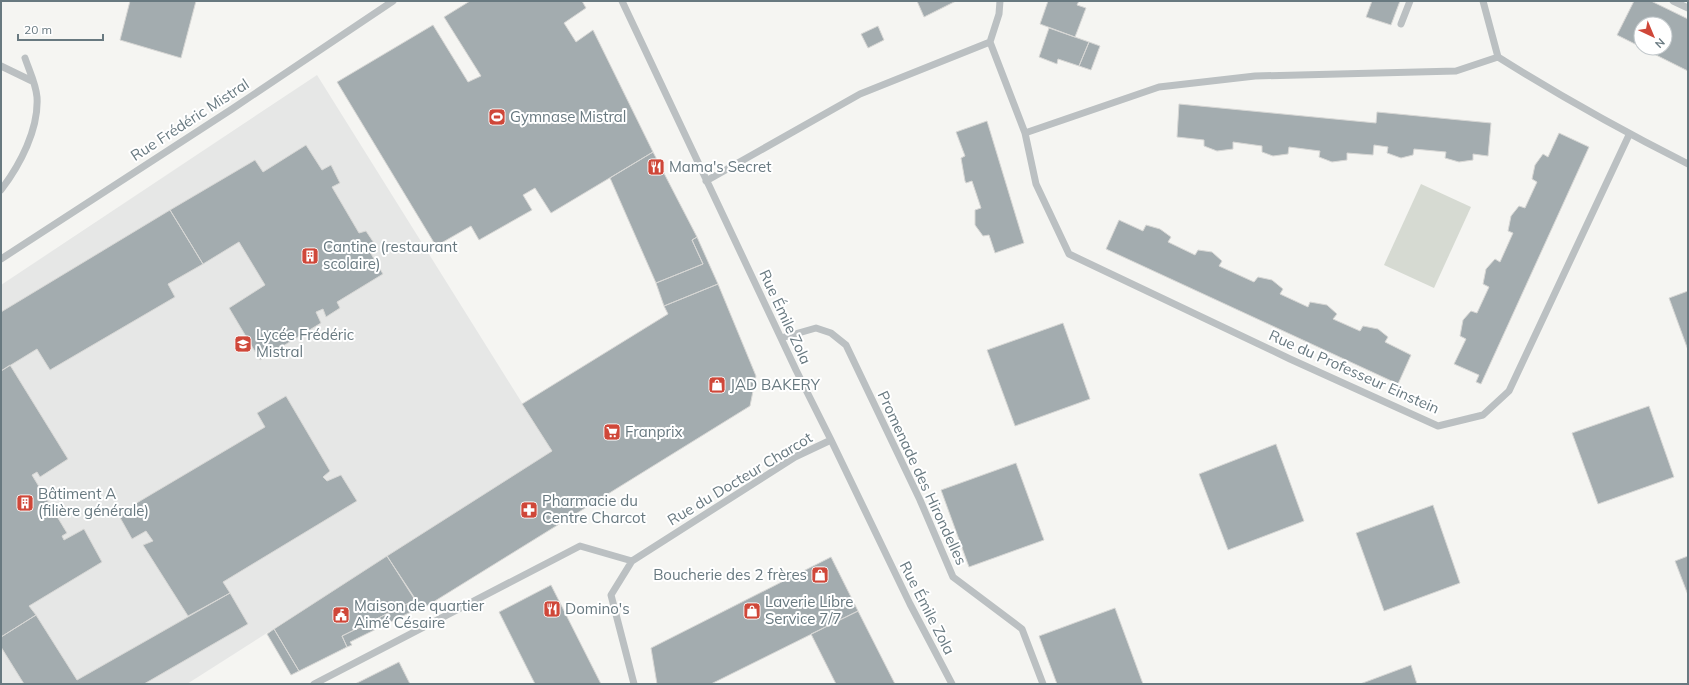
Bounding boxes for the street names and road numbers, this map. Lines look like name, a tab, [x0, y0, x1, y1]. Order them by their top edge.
street label: Rue Frédéric Mistral	[127, 74, 253, 165]
street label: Rue Émile Zola	[755, 266, 816, 367]
street label: Rue du Professeur Einstein	[1266, 325, 1442, 418]
street label: Promenade des Hirondelles	[874, 388, 971, 568]
street label: Rue du Docteur Charcot	[664, 428, 816, 529]
street label: Rue Émile Zola	[896, 558, 959, 658]

